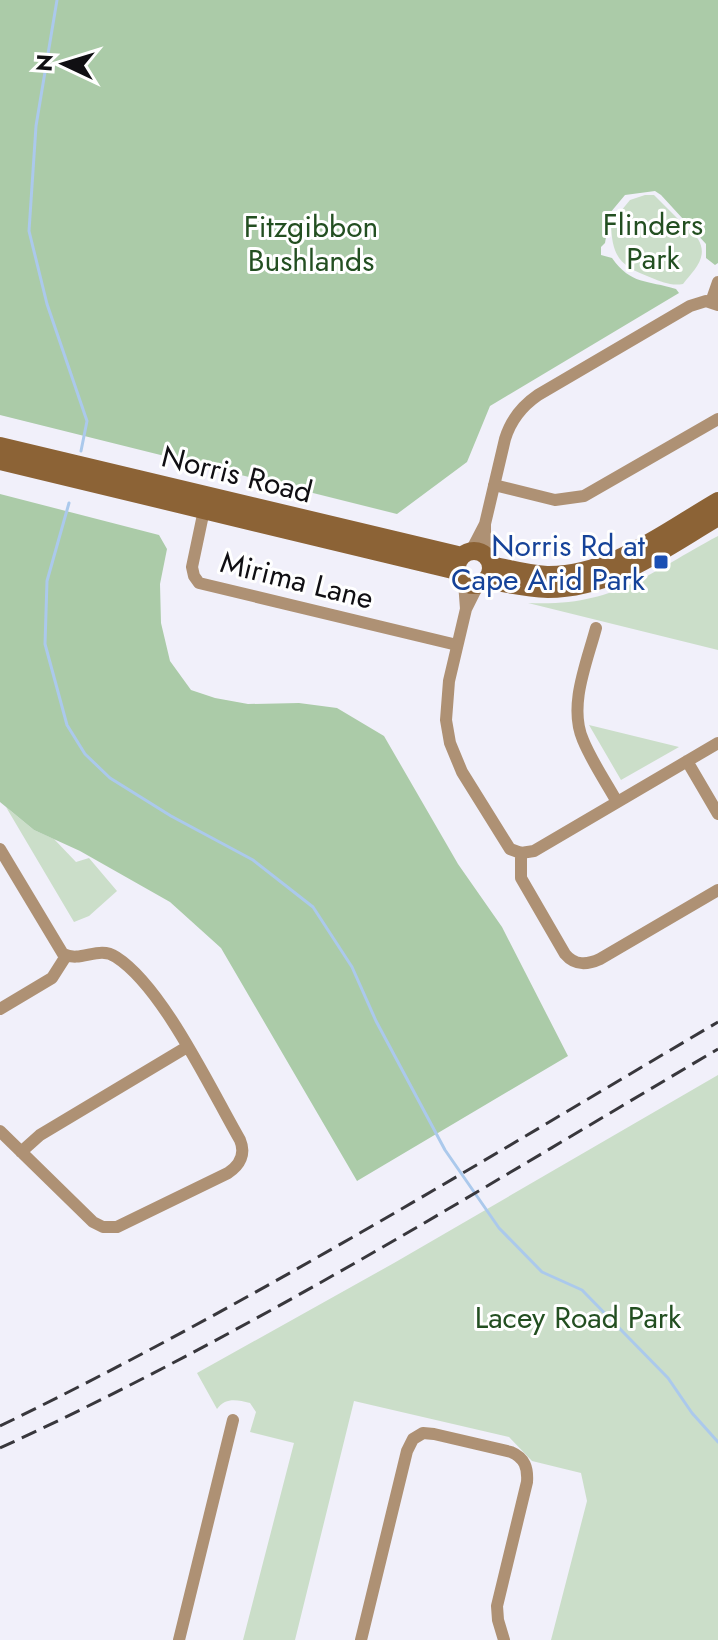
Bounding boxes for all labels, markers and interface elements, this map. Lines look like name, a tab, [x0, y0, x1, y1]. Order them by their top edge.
north arrow	[24, 24, 104, 104]
text: N	[27, 53, 61, 72]
park label: Flinders Park	[603, 203, 703, 280]
park label: Fitzgibbon Bushlands	[244, 205, 378, 282]
street label: Norris Road	[157, 435, 317, 513]
place label: Norris Rd at Cape Arid Park	[451, 524, 646, 601]
street label: Mirima Lane	[216, 540, 378, 620]
marker: Norris Rd at Cape Arid Park	[652, 553, 670, 571]
park label: Lacey Road Park	[475, 1296, 682, 1339]

